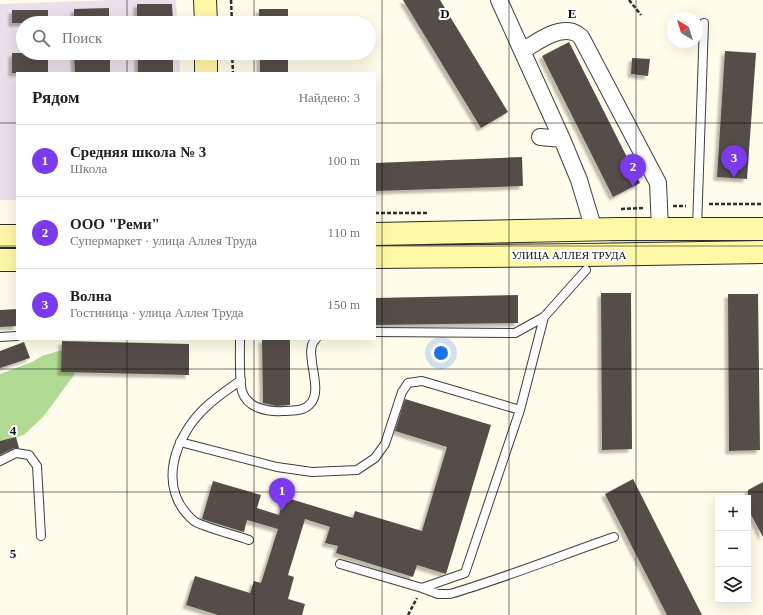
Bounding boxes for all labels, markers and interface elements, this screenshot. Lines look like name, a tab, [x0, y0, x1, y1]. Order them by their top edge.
text: D	[440, 6, 450, 21]
text: E	[568, 6, 576, 21]
north arrow	[667, 12, 703, 48]
search box	[16, 16, 376, 60]
icon: search	[30, 27, 52, 49]
text: Поиск	[62, 30, 102, 46]
text: Рядом	[32, 88, 80, 107]
text: Найдено: 3	[299, 90, 360, 105]
text: Средняя школа № 3	[70, 144, 206, 160]
pin: 3	[721, 145, 747, 178]
text: 1	[42, 153, 48, 168]
text: 100 m	[327, 153, 360, 168]
pin: 2	[620, 154, 646, 187]
text: Школа	[70, 161, 107, 176]
text: ООО "Реми"	[70, 216, 160, 232]
text: 2	[42, 225, 48, 240]
text: 110 m	[328, 225, 360, 240]
text: Супермаркет · улица Аллея Труда	[70, 233, 257, 248]
street label: УЛИЦА АЛЛЕЯ ТРУДА	[512, 249, 627, 261]
text: Волна	[70, 288, 112, 304]
text: 3	[42, 297, 48, 312]
text: 150 m	[327, 297, 360, 312]
text: Гостиница · улица Аллея Труда	[70, 305, 244, 320]
your location	[431, 343, 451, 363]
text: 4	[10, 423, 17, 438]
pin: 1	[269, 478, 295, 511]
map controls	[715, 495, 751, 603]
button: +	[715, 495, 751, 531]
button: −	[715, 531, 751, 567]
text: 5	[10, 546, 17, 561]
button: layers	[715, 567, 751, 603]

